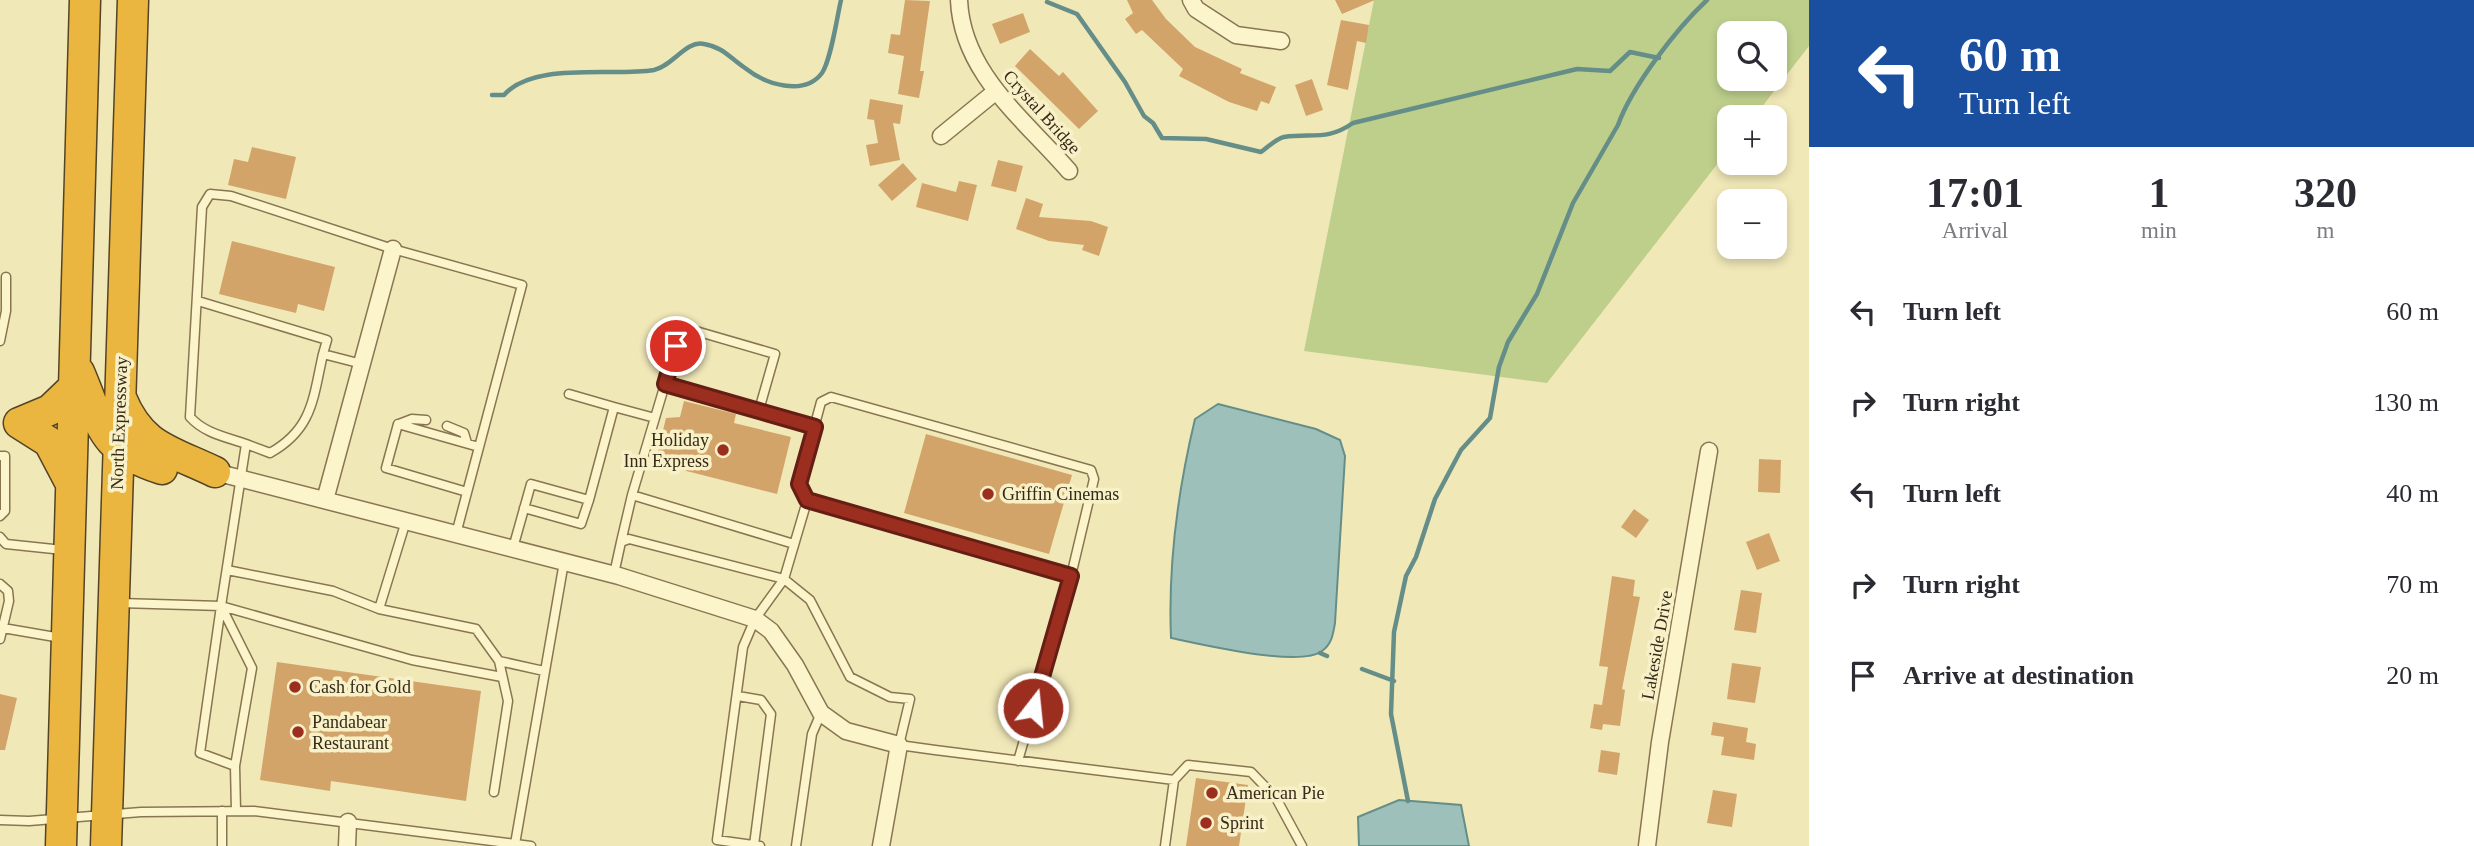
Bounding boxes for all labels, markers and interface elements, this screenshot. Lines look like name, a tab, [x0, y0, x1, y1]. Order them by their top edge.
map controls	[1717, 21, 1787, 259]
button: search	[1717, 21, 1787, 91]
text: 60 m	[1959, 27, 2061, 82]
icon: left	[1844, 28, 1935, 119]
street label: Crystal Bridge	[999, 66, 1085, 158]
text: Turn left	[1959, 85, 2071, 121]
button: +	[1717, 105, 1787, 175]
text: 17:01	[1926, 170, 2024, 216]
text: 1	[2148, 170, 2169, 216]
text: 320	[2294, 170, 2357, 216]
button: −	[1717, 189, 1787, 259]
text: Arrival	[1942, 218, 2008, 243]
text: min	[2141, 218, 2177, 243]
text: m	[2316, 218, 2334, 243]
icon: left	[1844, 293, 1882, 331]
text: Turn left	[1903, 297, 2001, 326]
text: 60 m	[2386, 297, 2439, 326]
pin	[646, 316, 706, 376]
icon: arrive	[657, 327, 695, 365]
street label: North Expressway	[107, 356, 131, 490]
icon: right	[1844, 384, 1882, 422]
text: Turn right	[1903, 388, 2020, 417]
text: 130 m	[2373, 388, 2439, 417]
place label: Holiday Inn Express	[624, 430, 709, 471]
marker: Holiday Inn Express	[715, 442, 731, 458]
icon: left	[1844, 475, 1882, 513]
text: Turn left	[1903, 479, 2001, 508]
text: 40 m	[2386, 479, 2439, 508]
place label: Griffin Cinemas	[1002, 484, 1119, 504]
marker: Griffin Cinemas	[980, 486, 996, 502]
icon: right	[1844, 566, 1882, 604]
text: Turn right	[1903, 570, 2020, 599]
text: 70 m	[2386, 570, 2439, 599]
street label: Lakeside Drive	[1638, 589, 1676, 701]
icon: arrive	[1844, 657, 1882, 695]
text: Arrive at destination	[1903, 661, 2134, 690]
text: 20 m	[2386, 661, 2439, 690]
position arrow	[996, 671, 1070, 745]
place label: Cash for Gold	[309, 677, 411, 697]
marker: Cash for Gold	[287, 679, 303, 695]
place label: Pandabear Restaurant	[312, 712, 389, 753]
marker: Pandabear Restaurant	[290, 724, 306, 740]
place label: American Pie	[1226, 783, 1324, 803]
marker: American Pie	[1204, 785, 1220, 801]
place label: Sprint	[1220, 813, 1264, 833]
marker: Sprint	[1198, 815, 1214, 831]

